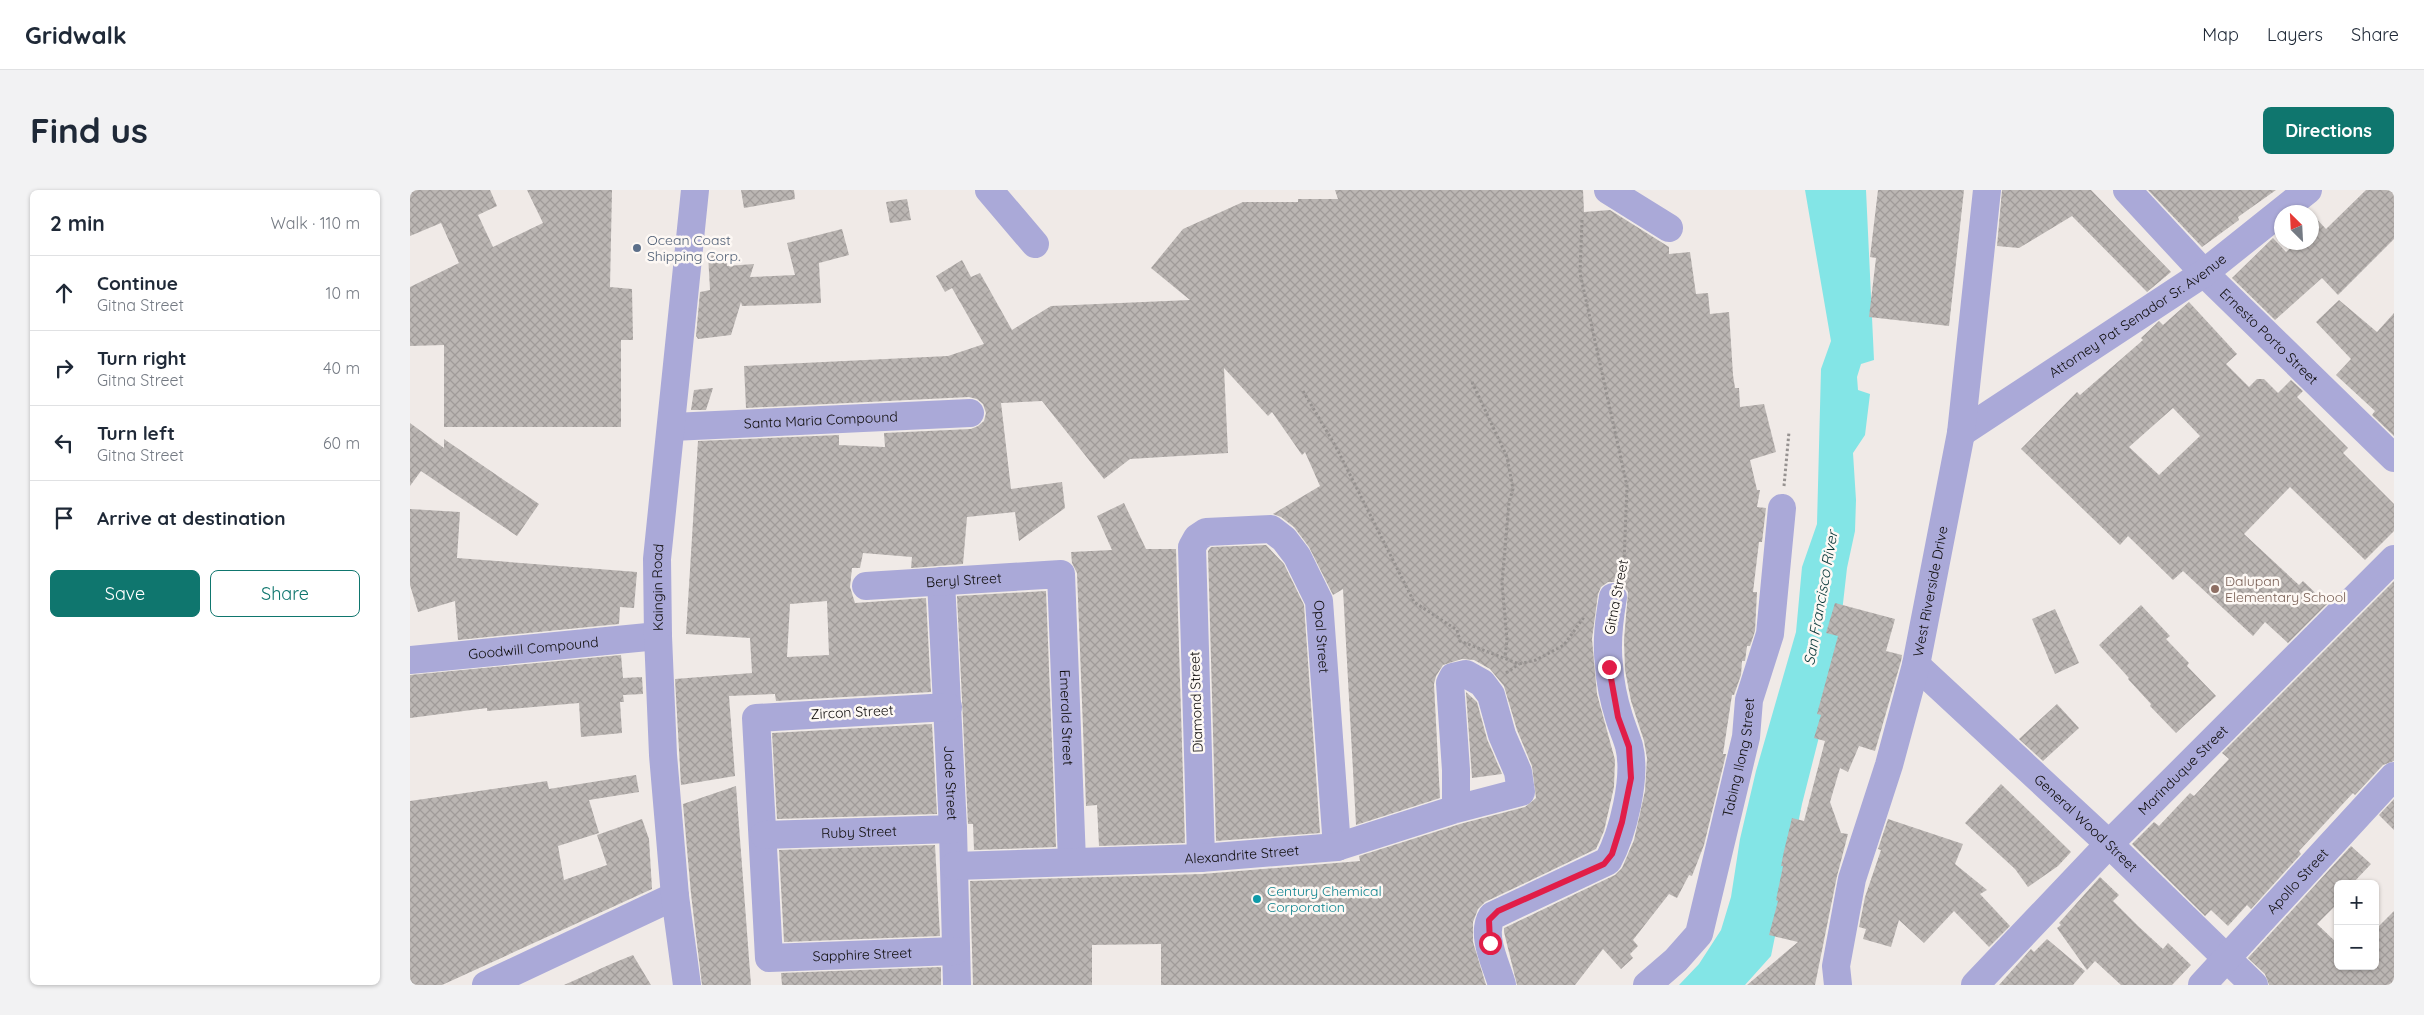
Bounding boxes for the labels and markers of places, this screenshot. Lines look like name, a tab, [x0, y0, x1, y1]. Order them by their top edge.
place label: Ocean Coast Shipping Corp.	[647, 231, 740, 265]
marker: Ocean Coast Shipping Corp.	[631, 242, 643, 254]
place label: Dalupan Elementary School	[2225, 572, 2346, 606]
marker: Dalupan Elementary School	[2209, 583, 2221, 595]
place label: Century Chemical Corporation	[1267, 882, 1382, 916]
marker: Century Chemical Corporation	[1251, 893, 1263, 905]

